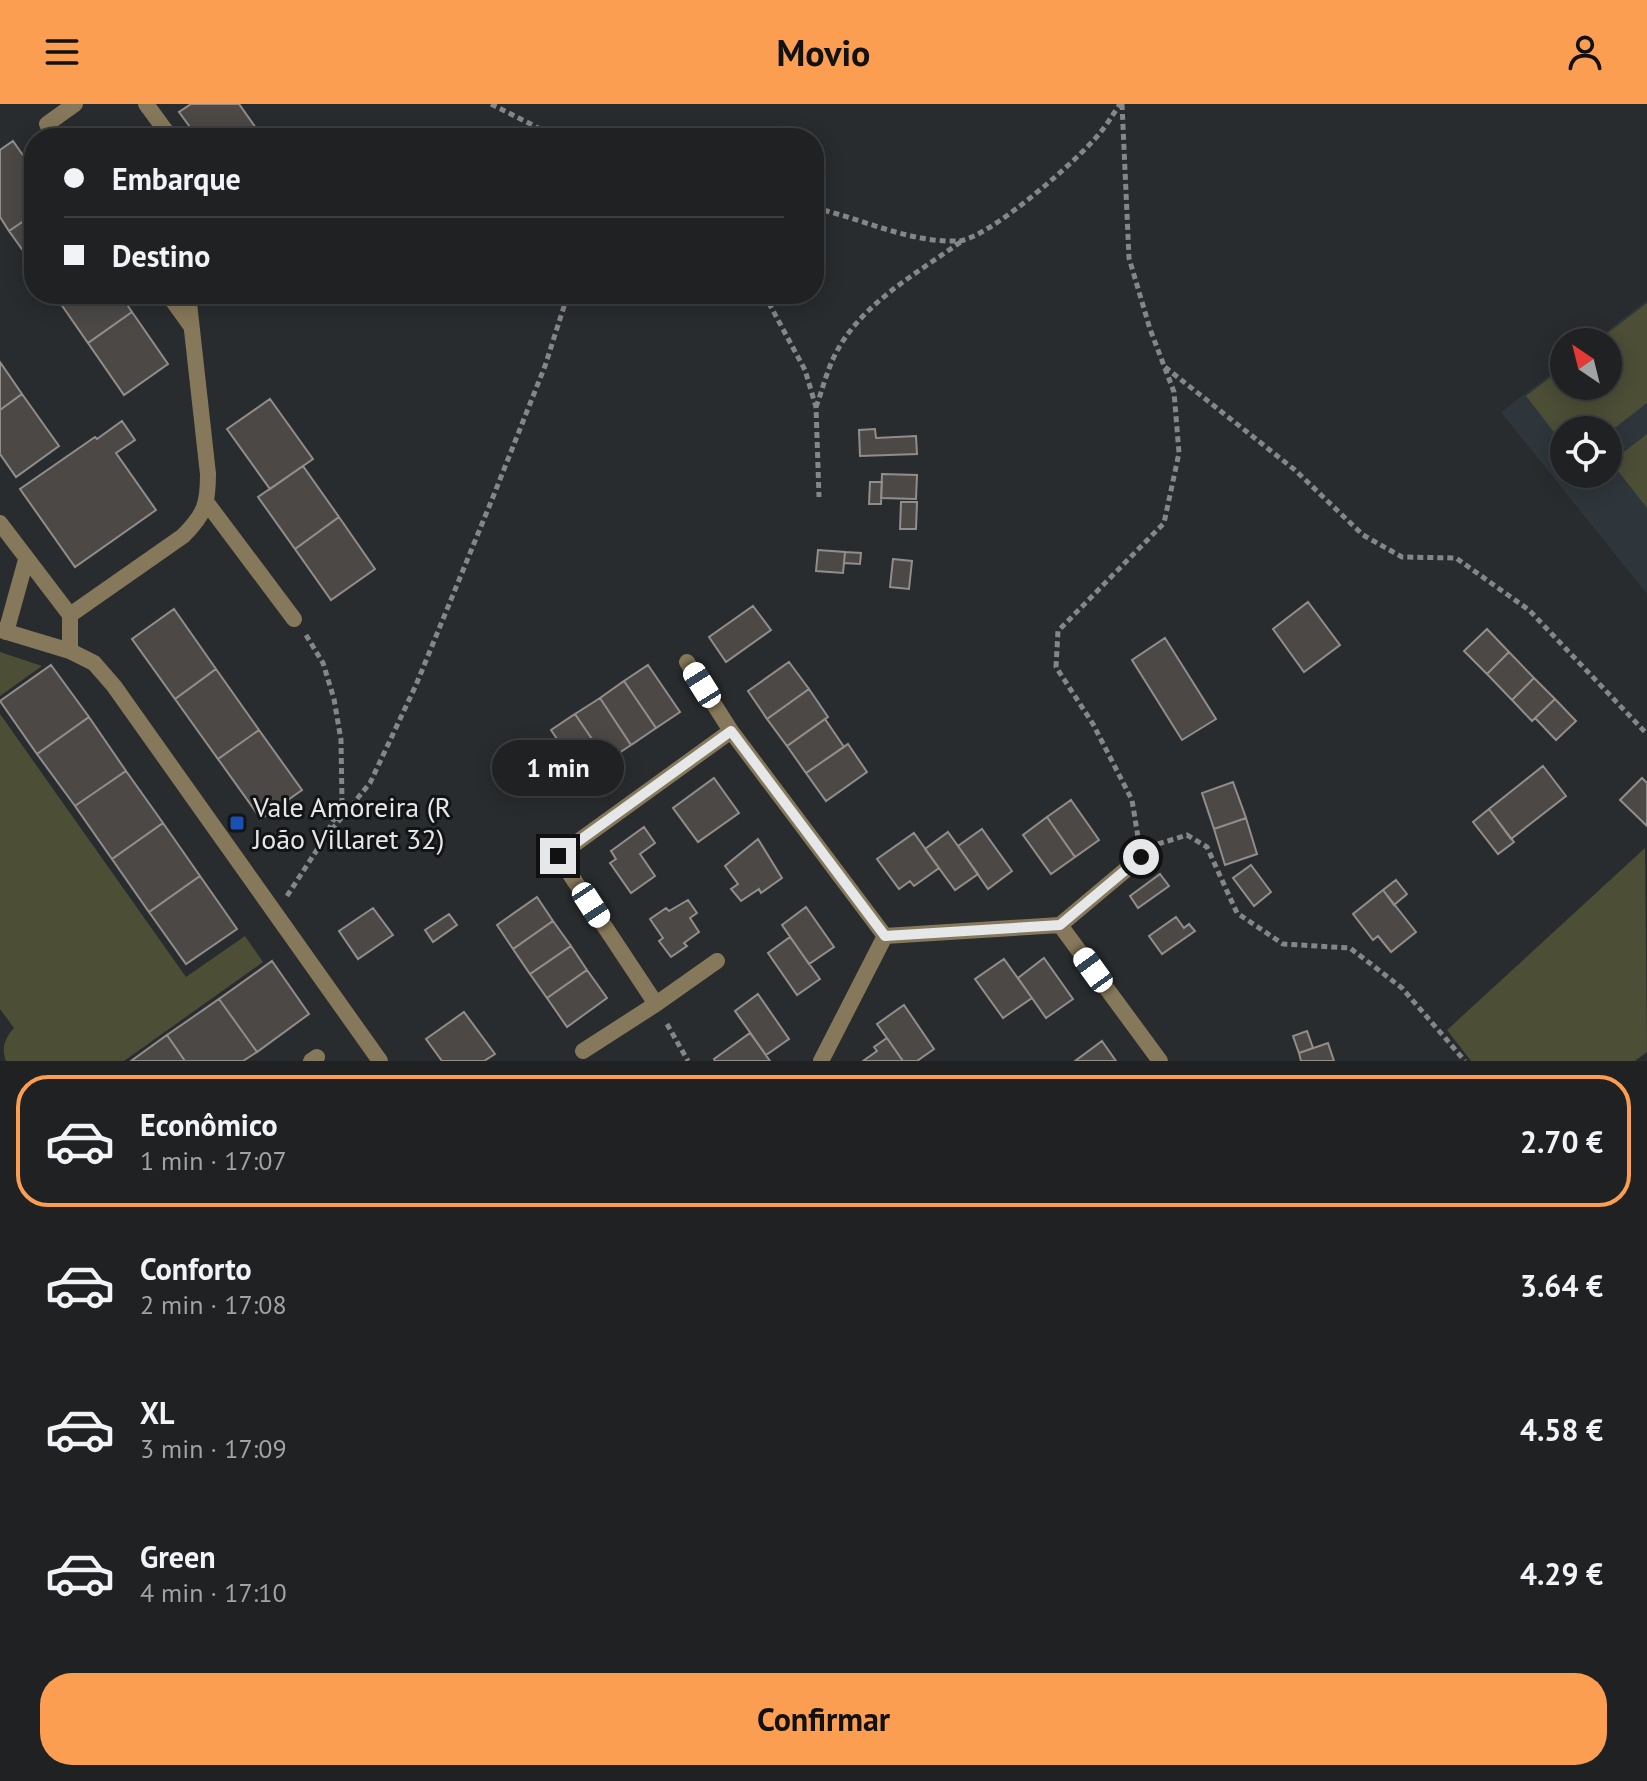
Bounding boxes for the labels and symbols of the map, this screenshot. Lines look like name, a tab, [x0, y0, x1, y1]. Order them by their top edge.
north arrow	[1550, 328, 1622, 400]
car	[679, 658, 725, 712]
callout: 1 min	[492, 740, 624, 796]
place label: Vale Amoreira (R João Villaret 32)	[252, 788, 451, 857]
marker: Vale Amoreira (R João Villaret 32)	[228, 814, 246, 832]
route end	[540, 838, 576, 874]
route start	[1123, 839, 1159, 875]
car	[568, 878, 614, 932]
car	[1069, 944, 1117, 996]

